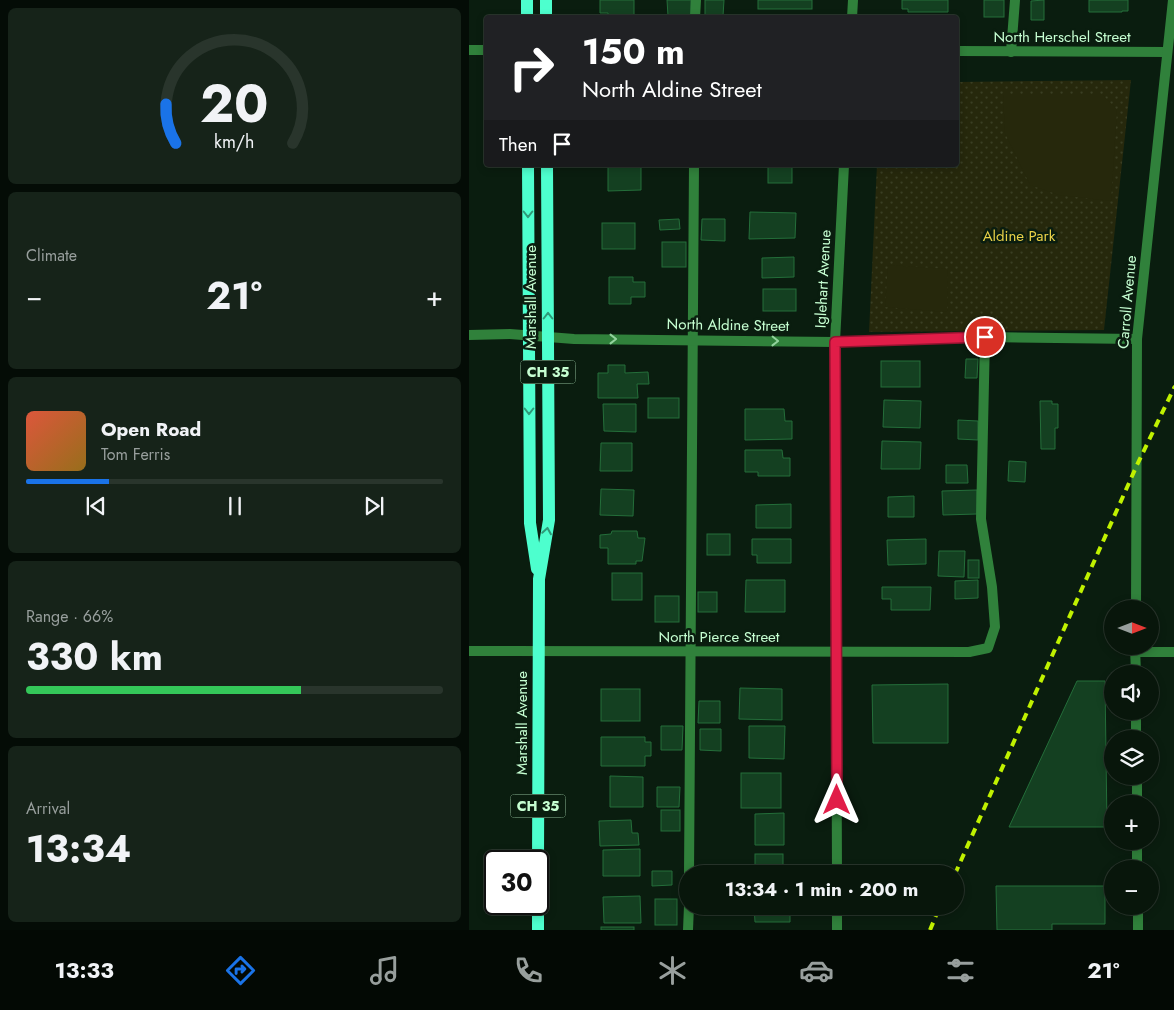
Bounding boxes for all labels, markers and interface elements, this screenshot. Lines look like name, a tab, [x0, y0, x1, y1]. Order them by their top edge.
street label: North Herschel Street	[993, 26, 1131, 48]
text: 150 m	[582, 27, 685, 77]
icon: right	[499, 35, 564, 100]
text: 20	[200, 66, 269, 142]
text: North Aldine Street	[582, 73, 762, 105]
text: km/h	[214, 129, 255, 155]
icon: arrive	[548, 130, 576, 158]
text: Then	[499, 131, 538, 158]
one-way arrow	[523, 210, 533, 218]
park label: Aldine Park	[983, 225, 1056, 247]
street label: Iglehart Avenue	[809, 229, 837, 329]
text: Climate	[26, 244, 77, 267]
street label: Marshall Avenue	[520, 245, 542, 349]
street label: Carroll Avenue	[1112, 254, 1142, 350]
text: 21°	[206, 268, 262, 323]
text: −	[26, 276, 43, 317]
text: +	[426, 276, 443, 317]
one-way arrow	[543, 312, 553, 320]
street label: North Aldine Street	[666, 313, 790, 337]
pin	[964, 316, 1006, 358]
icon: arrive	[971, 323, 999, 351]
one-way arrow	[609, 334, 617, 344]
one-way arrow	[772, 336, 779, 346]
road number: CH 35	[521, 361, 575, 384]
one-way arrow	[524, 408, 534, 415]
text: Open Road	[101, 416, 201, 443]
text: Tom Ferris	[101, 443, 170, 466]
icon: previous	[82, 492, 110, 520]
icon: pause	[221, 492, 249, 520]
icon: next	[360, 492, 388, 520]
one-way arrow	[541, 526, 551, 535]
north arrow	[1104, 600, 1159, 655]
map controls	[1104, 600, 1159, 915]
text: Range · 66%	[26, 605, 113, 628]
street label: North Pierce Street	[659, 626, 780, 648]
text: 330 km	[26, 629, 163, 684]
button: sound	[1104, 665, 1159, 720]
street label: Marshall Avenue	[511, 671, 533, 775]
button: layers	[1104, 730, 1159, 785]
position arrow	[810, 773, 862, 825]
road number: CH 35	[511, 794, 565, 818]
button: +	[1104, 795, 1159, 850]
text: Arrival	[26, 797, 70, 820]
text: 13:34	[26, 821, 131, 876]
speed limit sign: 30	[484, 850, 549, 915]
button: −	[1104, 860, 1159, 915]
text: 13:34 · 1 min · 200 m	[725, 876, 918, 903]
icon: directions	[223, 953, 258, 988]
icon: music	[367, 953, 402, 988]
icon: phone	[511, 953, 546, 988]
icon: climate	[655, 953, 690, 988]
icon: car	[799, 953, 834, 988]
icon: filters	[943, 953, 978, 988]
text: 13:33	[55, 954, 114, 986]
text: 21°	[1087, 954, 1119, 986]

